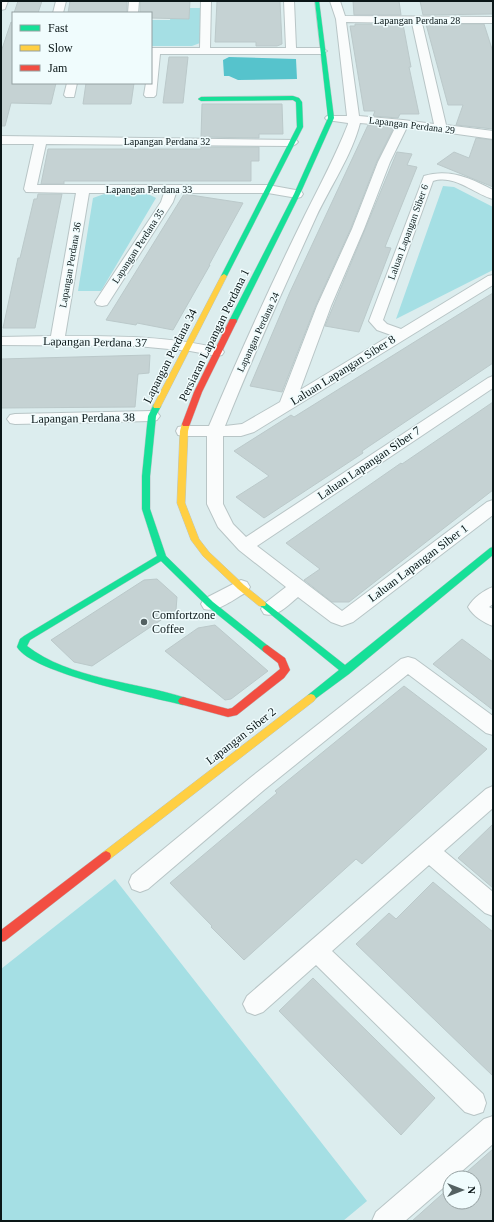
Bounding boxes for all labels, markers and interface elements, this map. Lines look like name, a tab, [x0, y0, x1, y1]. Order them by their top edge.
legend	[12, 12, 152, 84]
street label: Lapangan Perdana 28	[374, 15, 460, 26]
text: Fast	[48, 21, 69, 35]
text: Slow	[48, 41, 73, 55]
text: Jam	[48, 61, 68, 75]
street label: Lapangan Perdana 29	[368, 114, 456, 136]
street label: Lapangan Perdana 32	[124, 136, 210, 147]
street label: Laluan Lapangan Siber 6	[386, 183, 430, 281]
street label: Lapangan Perdana 33	[106, 184, 192, 195]
street label: Lapangan Perdana 35	[110, 207, 166, 285]
street label: Lapangan Perdana 36	[57, 221, 83, 309]
street label: Persiaran Lapangan Perdana 1	[176, 266, 252, 404]
street label: Lapangan Perdana 24	[235, 290, 281, 374]
street label: Lapangan Perdana 34	[140, 307, 200, 405]
street label: Laluan Lapangan Siber 8	[288, 332, 398, 408]
street label: Lapangan Perdana 37	[43, 334, 147, 350]
street label: Lapangan Perdana 38	[31, 410, 135, 426]
street label: Laluan Lapangan Siber 7	[315, 423, 423, 503]
street label: Laluan Lapangan Siber 1	[365, 521, 471, 605]
place label: Comfortzone Coffee	[152, 608, 215, 636]
marker: Comfortzone Coffee	[139, 617, 149, 627]
street label: Lapangan Siber 2	[203, 704, 279, 768]
north arrow	[442, 1170, 482, 1210]
text: N	[466, 1186, 478, 1194]

